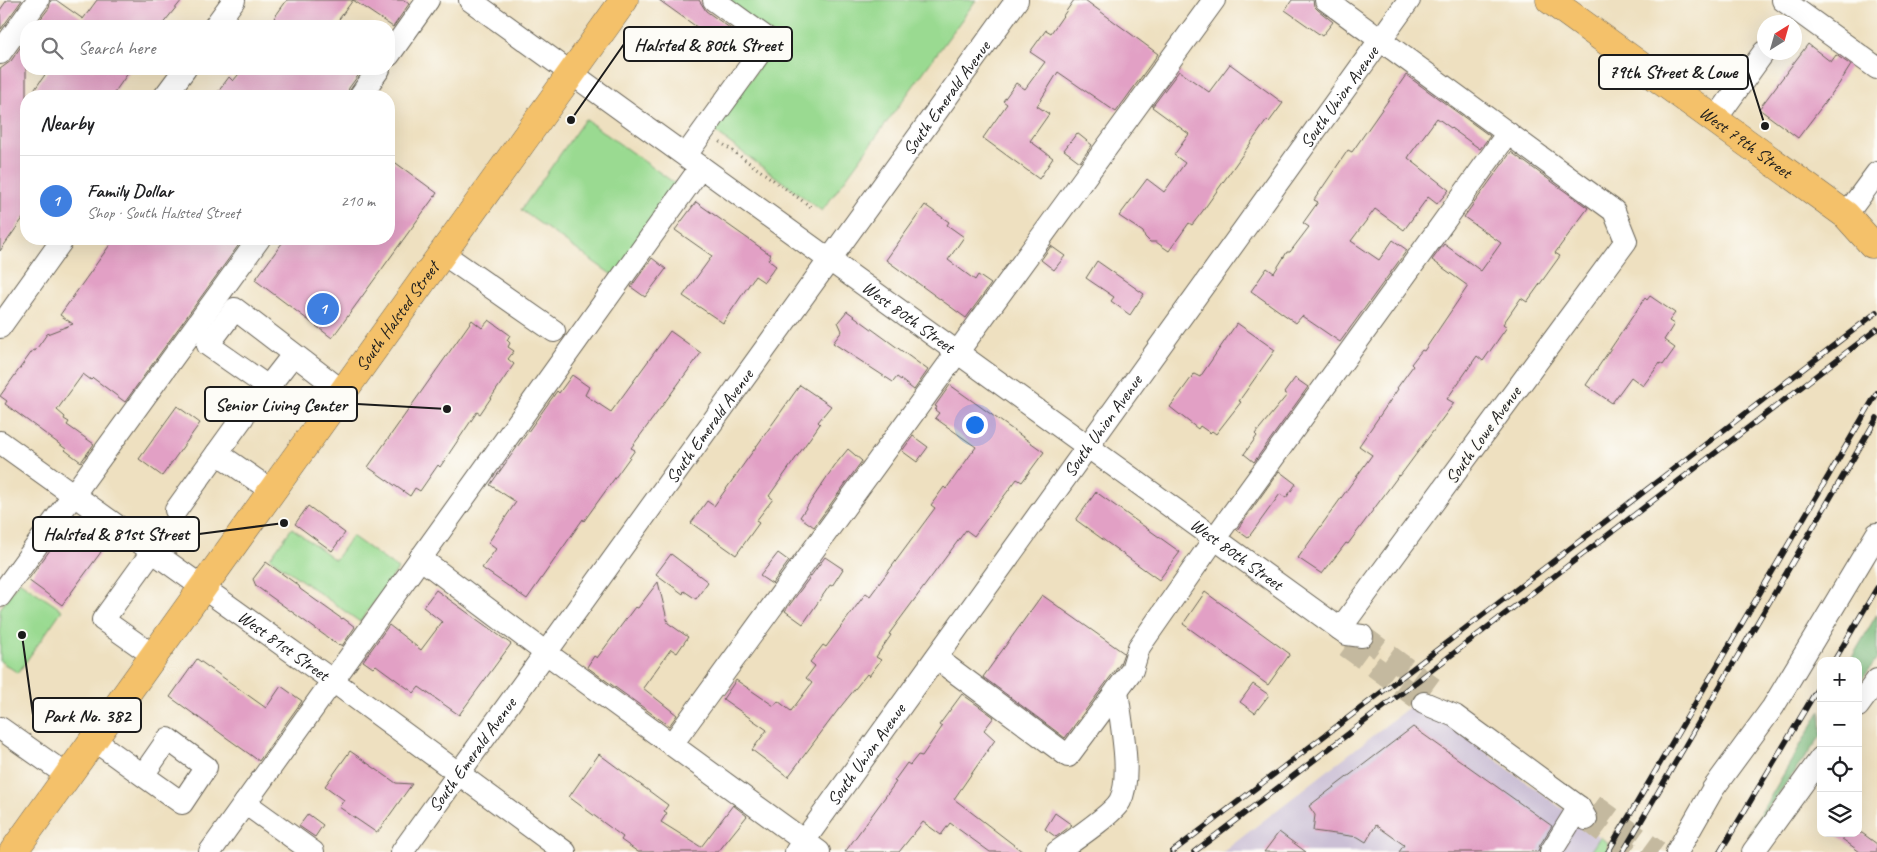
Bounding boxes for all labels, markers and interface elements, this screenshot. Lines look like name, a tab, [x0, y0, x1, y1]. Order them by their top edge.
north arrow	[1757, 15, 1802, 60]
search box	[20, 20, 395, 75]
callout: Halsted & 80th Street	[624, 27, 792, 61]
text: Halsted & 80th Street	[634, 33, 785, 57]
icon: search	[38, 34, 66, 62]
text: Search here	[78, 36, 155, 60]
street label: South Emerald Avenue	[898, 36, 996, 159]
street label: South Union Avenue	[1295, 41, 1384, 152]
callout: 79th Street & Lowe	[1599, 55, 1748, 89]
text: 79th Street & Lowe	[1609, 60, 1739, 84]
street label: West 79th Street	[1695, 101, 1798, 184]
text: Nearby	[40, 110, 93, 136]
text: Family Dollar	[87, 179, 173, 203]
text: 1	[52, 191, 60, 211]
text: 210 m	[341, 191, 375, 211]
text: Shop · South Halsted Street	[87, 203, 240, 223]
street label: South Halsted Street	[350, 255, 445, 375]
street label: West 80th Street	[858, 276, 961, 359]
pin: 1	[307, 290, 339, 328]
street label: South Emerald Avenue	[661, 364, 759, 488]
street label: South Union Avenue	[1058, 370, 1147, 481]
street label: South Lowe Avenue	[1440, 381, 1526, 488]
callout: Senior Living Center	[205, 387, 357, 421]
text: Senior Living Center	[215, 393, 349, 417]
your location	[962, 412, 988, 438]
street label: West 80th Street	[1186, 513, 1289, 596]
callout: Halsted & 81st Street	[33, 517, 199, 551]
text: Halsted & 81st Street	[43, 522, 192, 546]
street label: West 81st Street	[234, 605, 335, 687]
map controls	[1817, 657, 1862, 837]
button: +	[1817, 657, 1862, 702]
street label: South Emerald Avenue	[424, 692, 522, 816]
callout: Park No. 382	[33, 698, 141, 732]
street label: South Union Avenue	[822, 698, 911, 810]
button: −	[1817, 702, 1862, 747]
text: Park No. 382	[44, 704, 133, 728]
button: locate	[1817, 747, 1862, 792]
button: layers	[1817, 792, 1862, 837]

